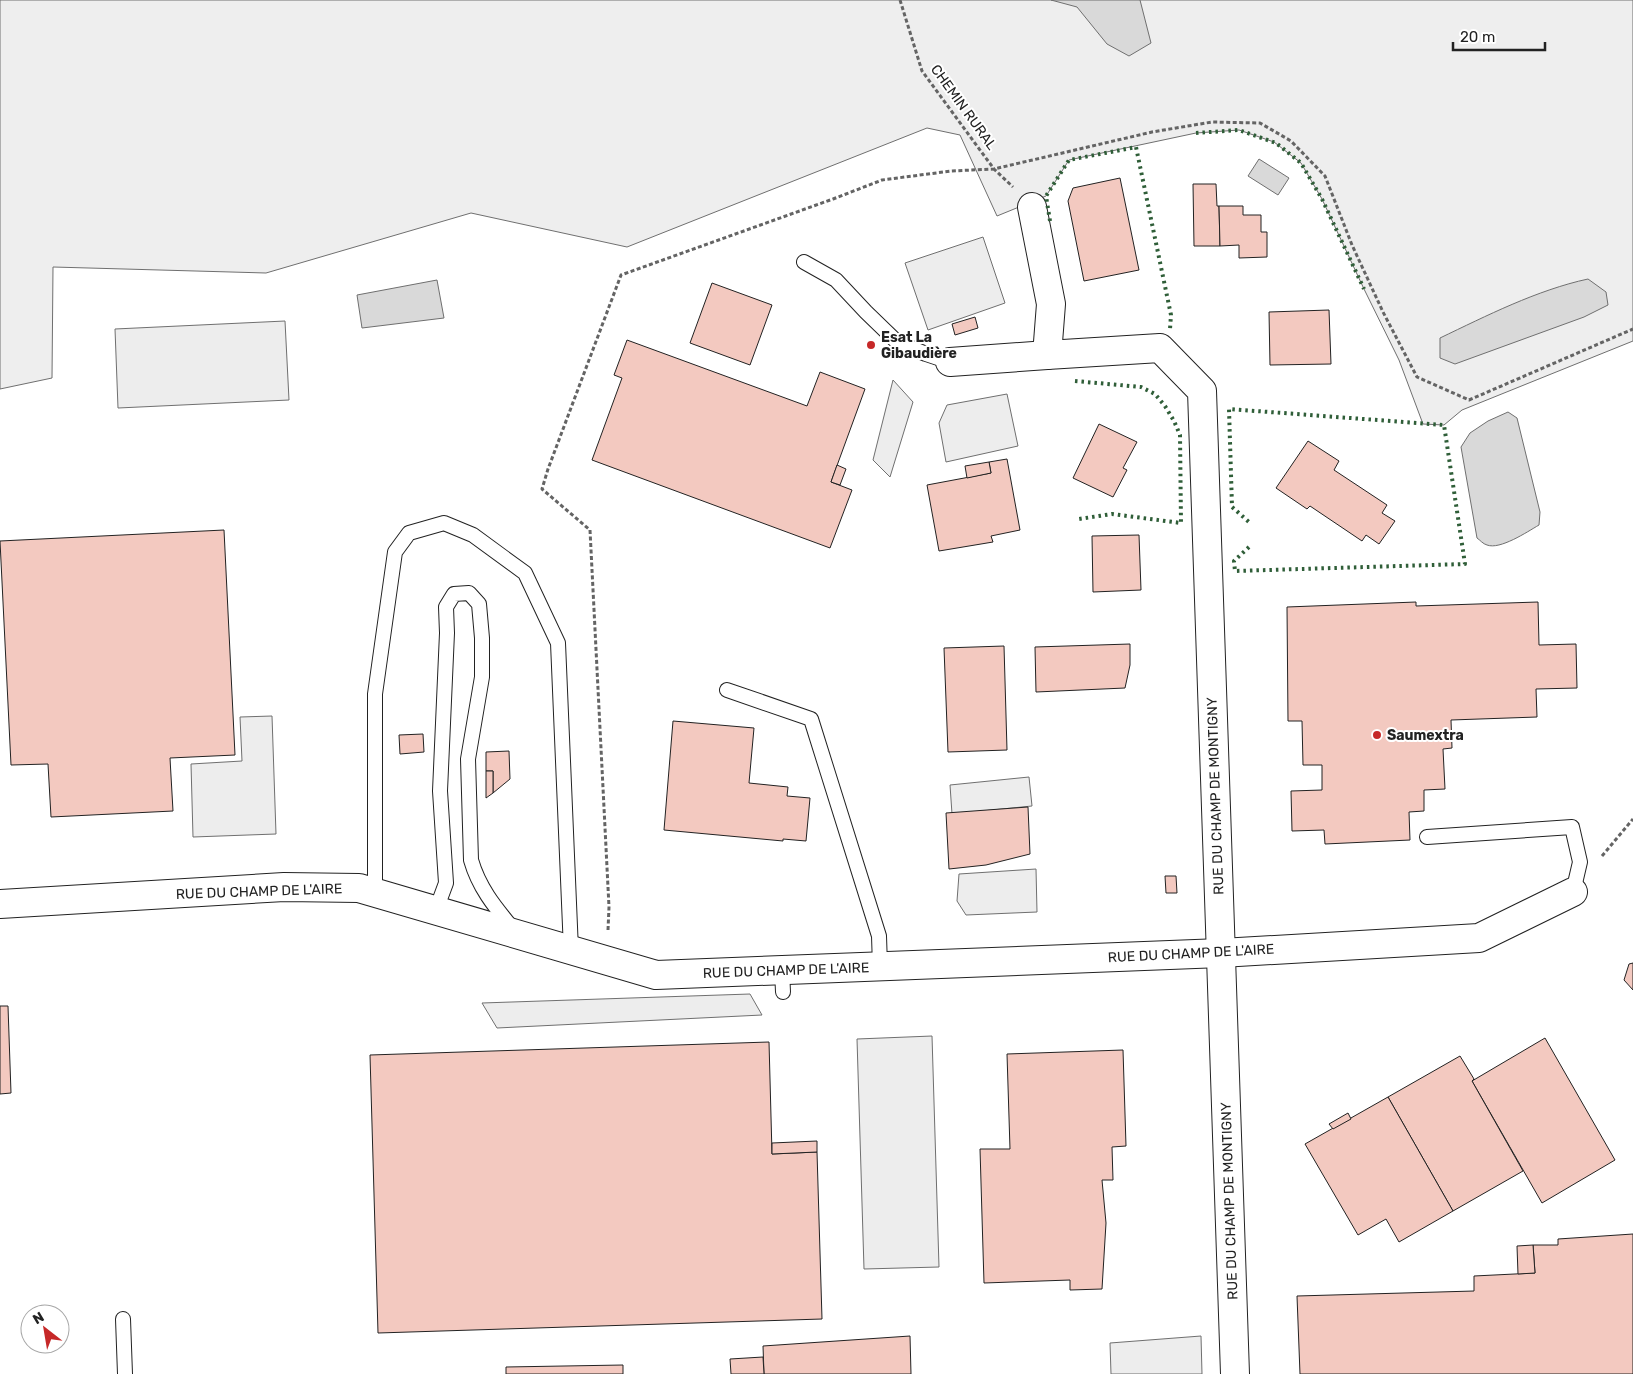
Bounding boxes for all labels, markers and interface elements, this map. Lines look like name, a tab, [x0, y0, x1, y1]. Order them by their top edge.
scale bar	[1453, 20, 1546, 52]
text: 20 m	[1460, 28, 1495, 46]
street label: CHEMIN RURAL	[927, 61, 1000, 153]
place label: Esat La Gibaudière	[881, 329, 957, 362]
marker: Esat La Gibaudière	[865, 339, 877, 351]
street label: RUE DU CHAMP DE MONTIGNY	[1204, 697, 1227, 895]
place label: Saumextra	[1387, 727, 1464, 744]
marker: Saumextra	[1371, 729, 1383, 741]
street label: RUE DU CHAMP DE L'AIRE	[175, 880, 343, 903]
street label: RUE DU CHAMP DE L'AIRE	[1107, 941, 1275, 966]
street label: RUE DU CHAMP DE L'AIRE	[702, 959, 870, 982]
street label: RUE DU CHAMP DE MONTIGNY	[1218, 1102, 1241, 1300]
north arrow	[20, 1304, 70, 1354]
text: N	[30, 1308, 47, 1328]

